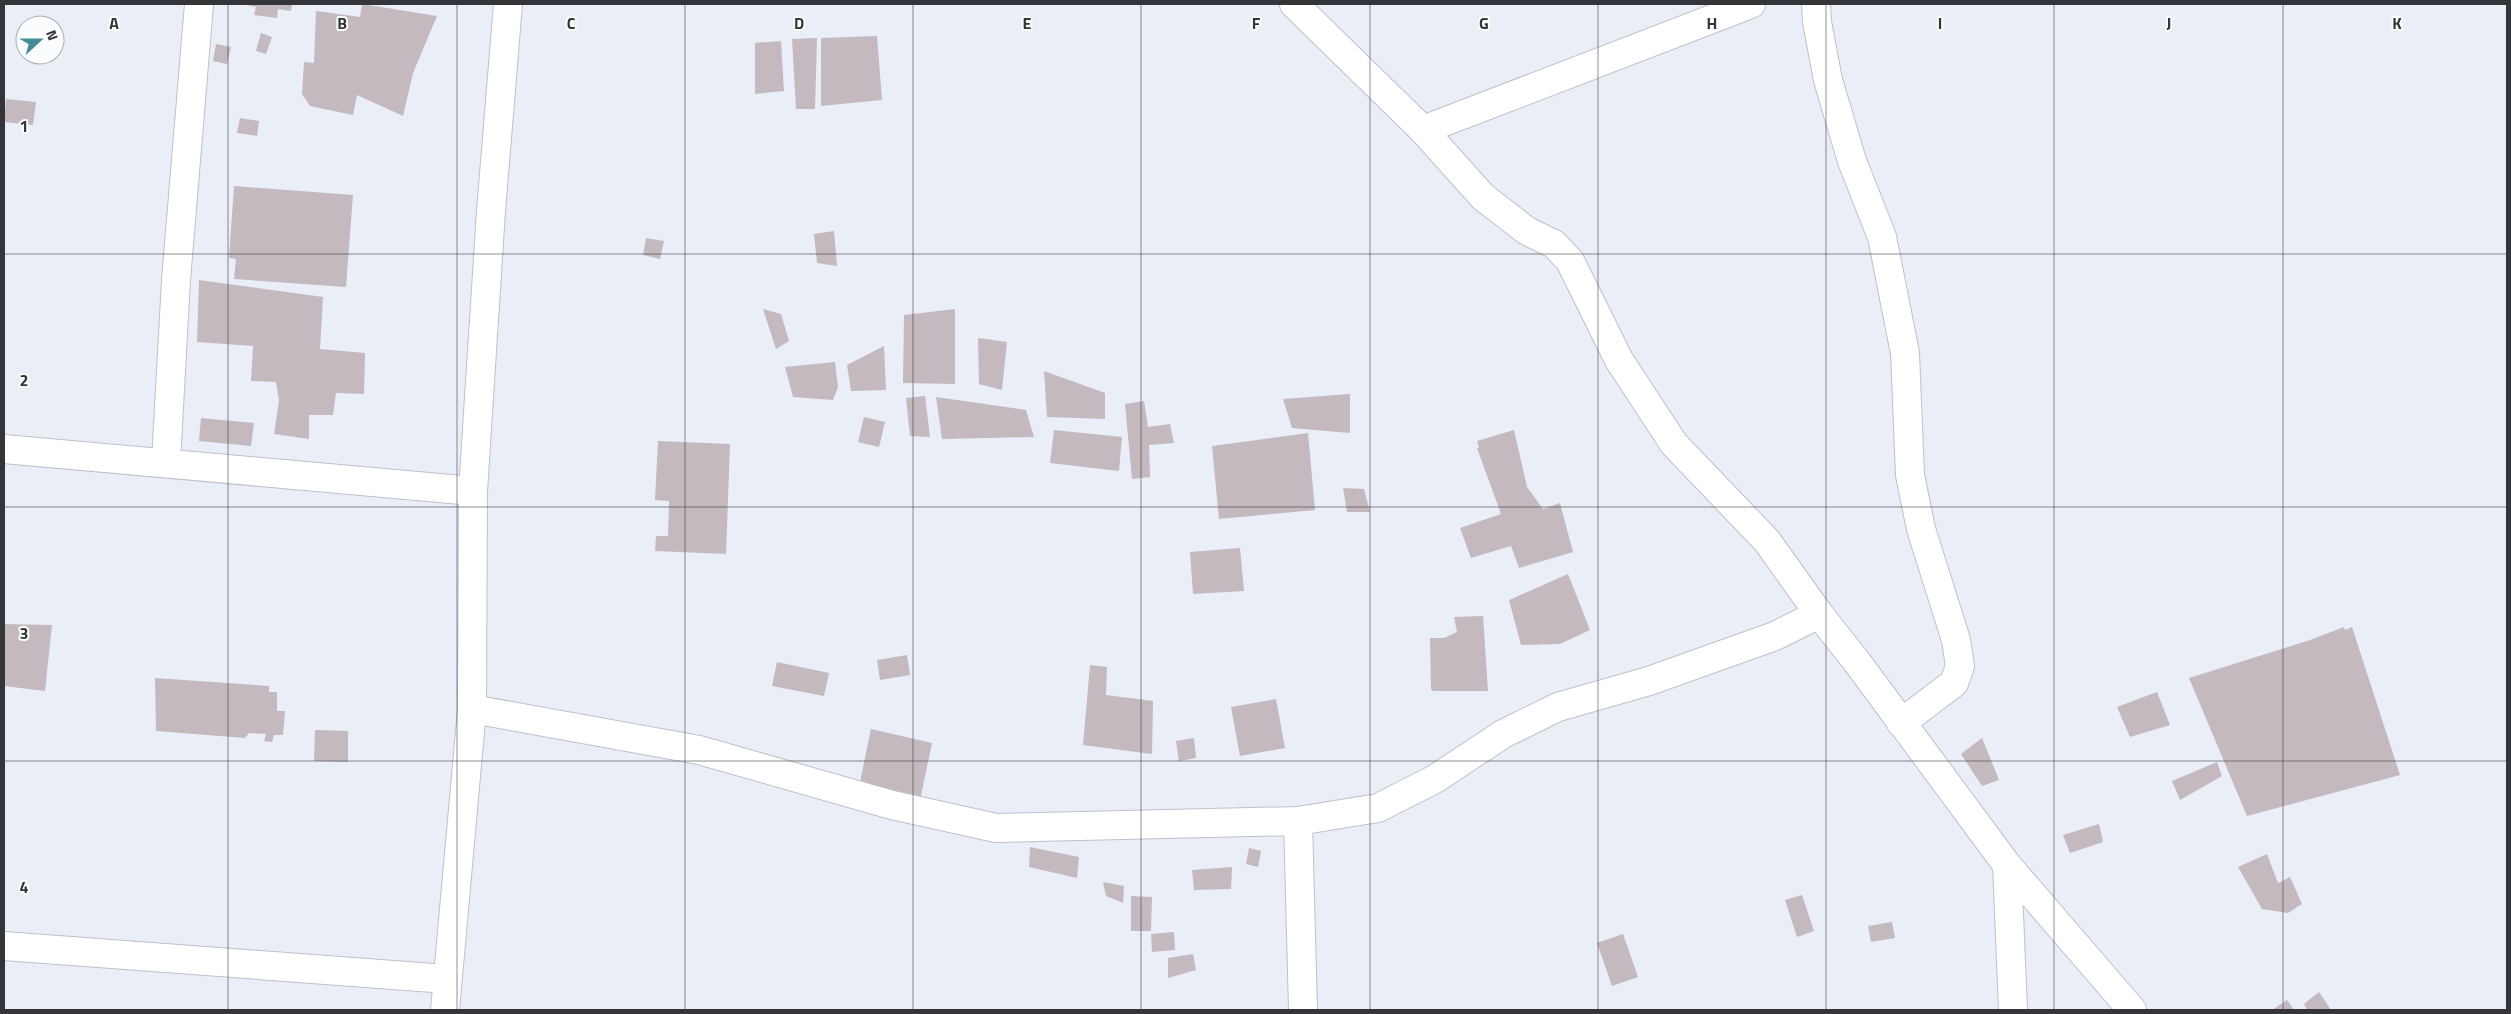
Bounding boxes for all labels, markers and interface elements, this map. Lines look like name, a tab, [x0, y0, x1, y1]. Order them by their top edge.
text: A	[109, 11, 119, 35]
text: B	[337, 11, 347, 35]
text: C	[567, 11, 576, 35]
text: D	[794, 11, 804, 35]
text: E	[1023, 11, 1032, 35]
text: F	[1252, 11, 1261, 35]
text: G	[1479, 11, 1489, 35]
text: H	[1707, 11, 1717, 35]
text: I	[1938, 11, 1942, 35]
text: J	[2167, 11, 2171, 35]
text: K	[2392, 11, 2402, 35]
north arrow	[15, 15, 65, 65]
text: N	[41, 27, 64, 43]
text: 1	[20, 114, 28, 138]
text: 2	[20, 368, 28, 392]
text: 3	[20, 621, 28, 645]
text: 4	[20, 875, 29, 899]

